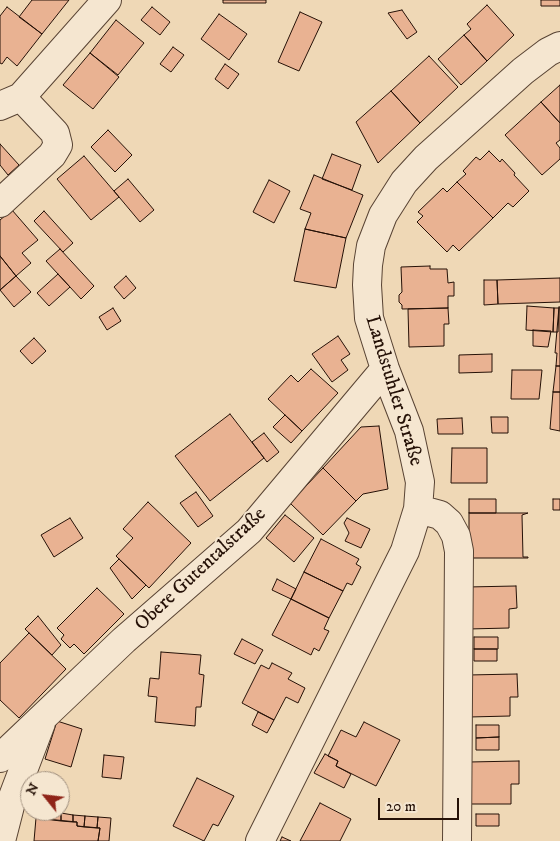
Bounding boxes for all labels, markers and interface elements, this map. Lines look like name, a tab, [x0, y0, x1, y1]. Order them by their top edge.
street label: Landstuhler Straße	[359, 313, 427, 469]
street label: Obere Gutentalstraße	[130, 503, 272, 637]
north arrow	[20, 771, 70, 821]
text: N	[22, 780, 43, 799]
scale bar	[380, 788, 461, 820]
text: 20 m	[386, 797, 416, 816]

